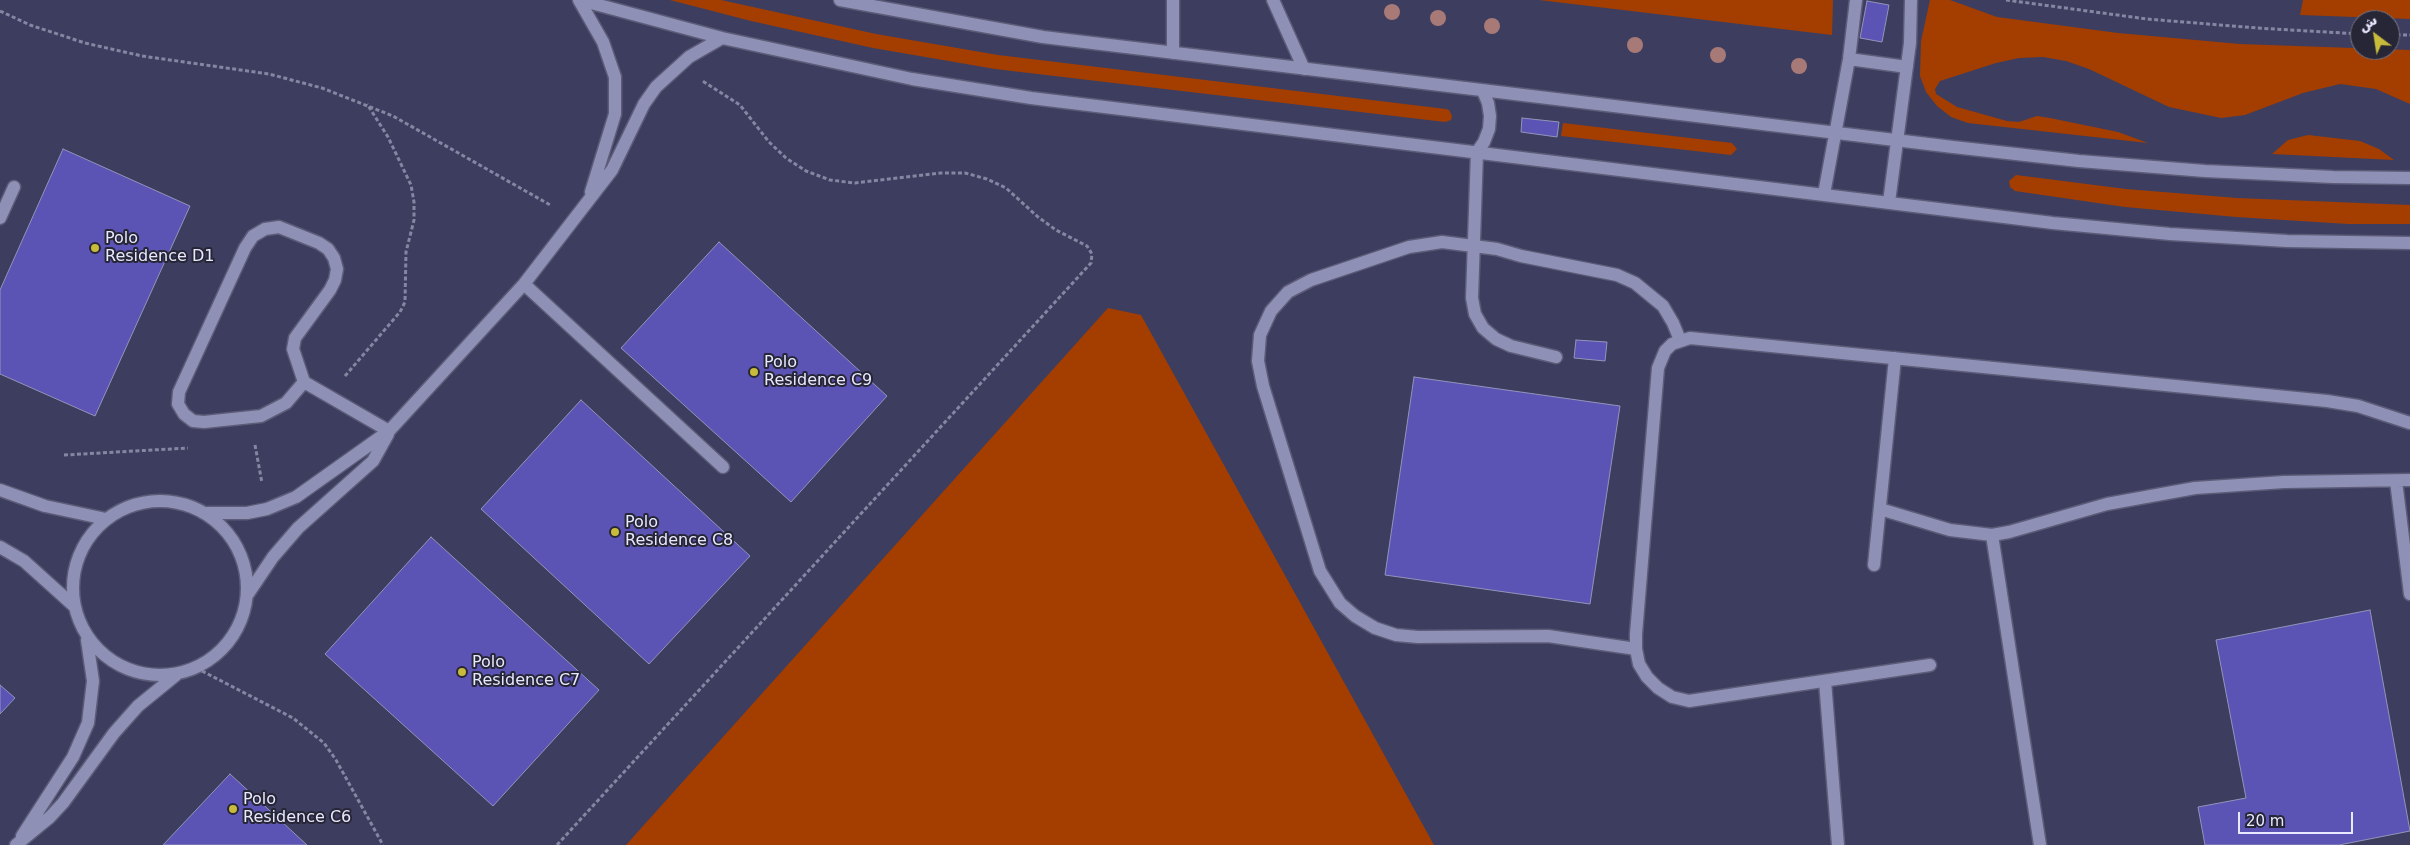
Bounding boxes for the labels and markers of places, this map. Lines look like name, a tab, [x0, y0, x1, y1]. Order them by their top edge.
place label: Polo Residence D1	[105, 229, 214, 267]
marker: Polo Residence D1	[89, 242, 101, 254]
place label: Polo Residence C9	[764, 353, 872, 391]
marker: Polo Residence C9	[748, 366, 760, 378]
place label: Polo Residence C8	[625, 513, 733, 551]
marker: Polo Residence C8	[609, 526, 621, 538]
place label: Polo Residence C7	[472, 653, 580, 691]
marker: Polo Residence C7	[456, 666, 468, 678]
place label: Polo Residence C6	[243, 790, 351, 828]
marker: Polo Residence C6	[227, 803, 239, 815]

